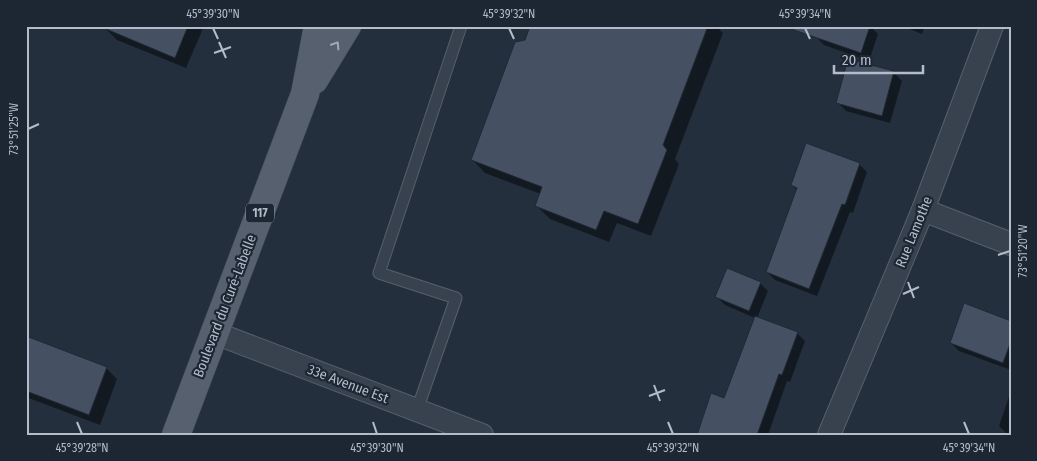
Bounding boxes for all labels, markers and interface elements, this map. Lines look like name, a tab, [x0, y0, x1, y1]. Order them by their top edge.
text: 45°39'30"N	[186, 7, 240, 21]
text: 45°39'32"N	[483, 7, 535, 21]
text: 45°39'34"N	[779, 7, 831, 21]
one-way arrow	[329, 41, 339, 50]
scale bar	[834, 42, 923, 74]
text: 20 m	[842, 51, 872, 69]
text: 73°51'25"W	[7, 103, 21, 155]
street label: Rue Lamothe	[892, 194, 936, 270]
road number: 117	[246, 204, 274, 222]
text: 73°51'20"W	[1016, 225, 1030, 277]
street label: Boulevard du Curé-Labelle	[190, 232, 260, 380]
street label: 33e Avenue Est	[305, 361, 391, 407]
text: 45°39'28"N	[55, 441, 109, 455]
text: 45°39'30"N	[350, 441, 404, 455]
text: 45°39'32"N	[647, 441, 699, 455]
text: 45°39'34"N	[943, 441, 995, 455]

